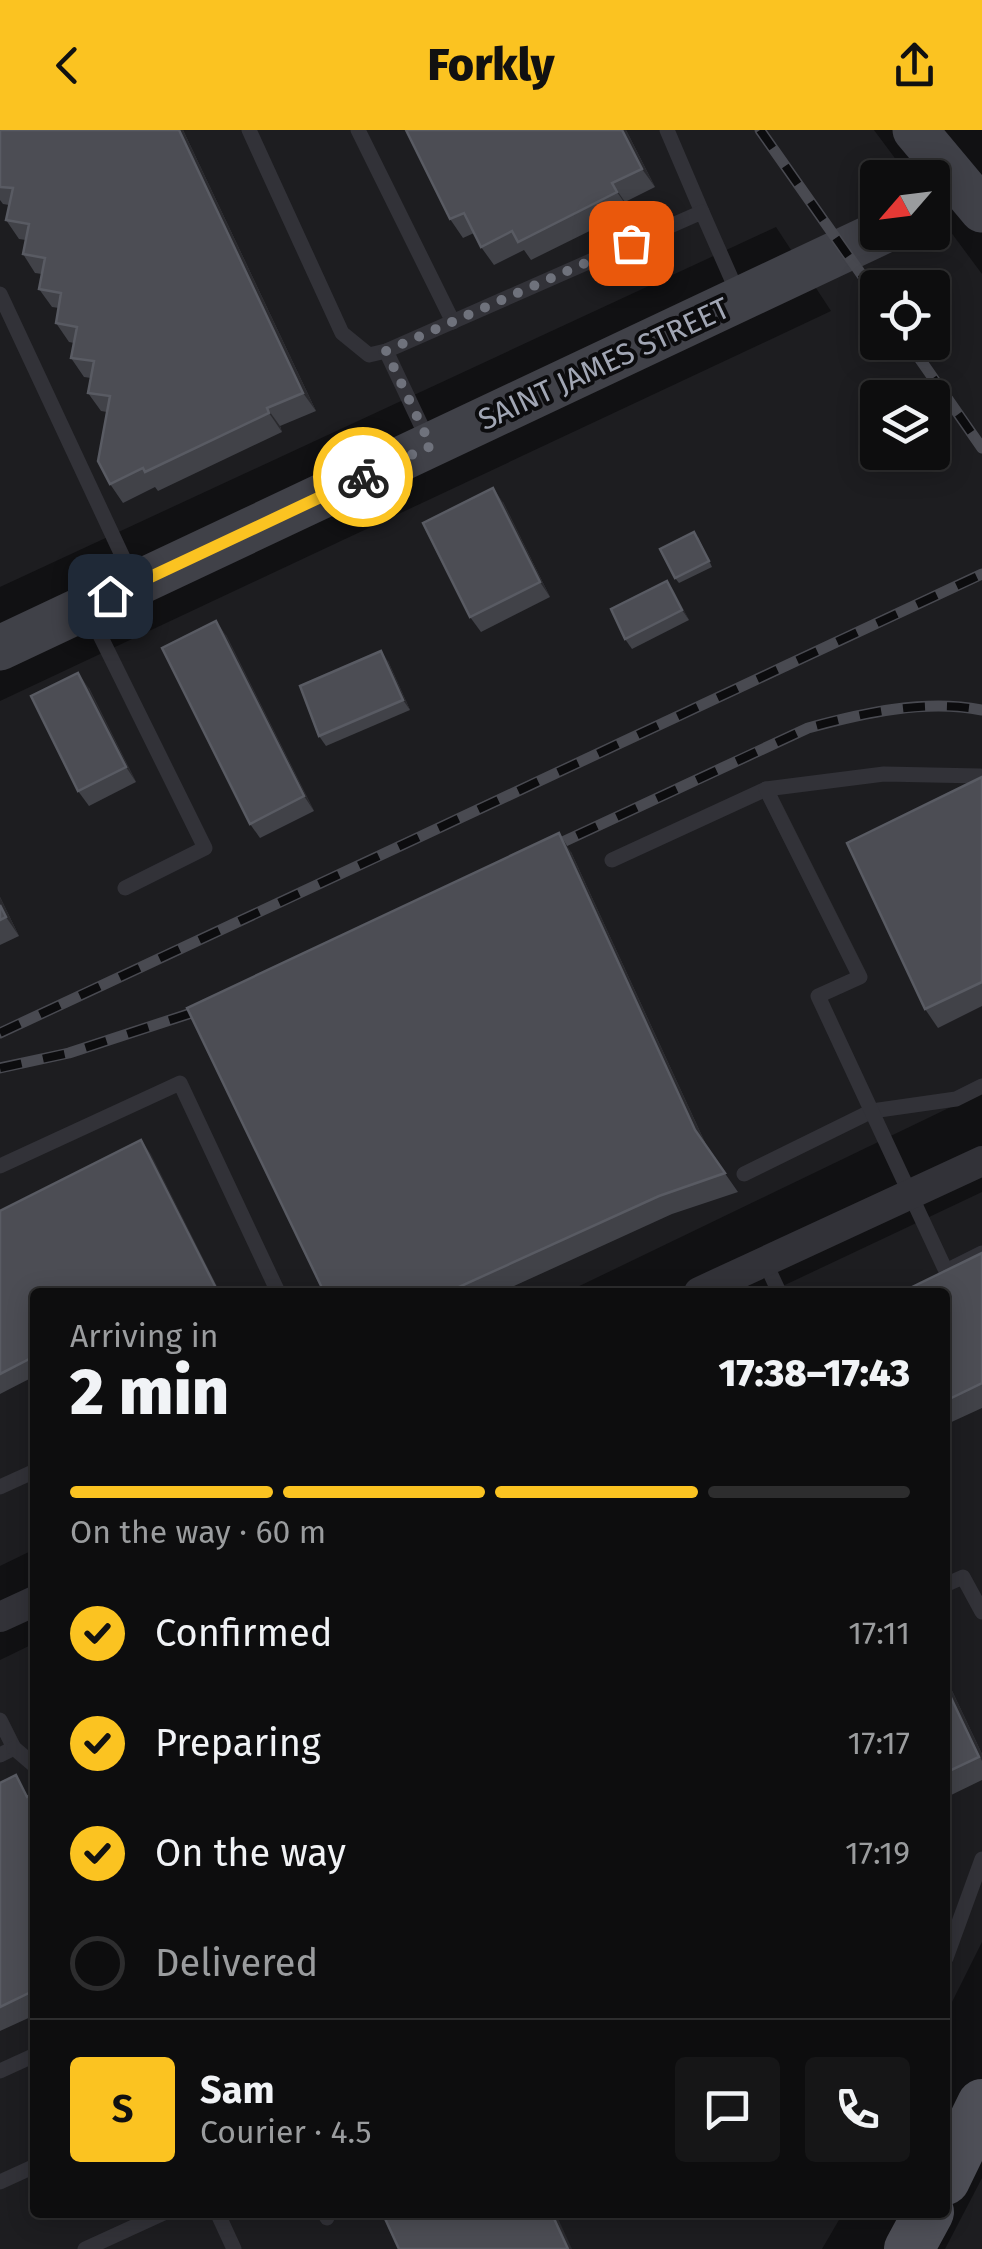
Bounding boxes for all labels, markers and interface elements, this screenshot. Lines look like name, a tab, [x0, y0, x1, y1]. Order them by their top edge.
icon: back	[40, 38, 95, 93]
text: Forkly	[428, 38, 554, 92]
icon: share	[887, 38, 942, 93]
north arrow	[860, 160, 950, 250]
map controls	[860, 160, 950, 470]
pin	[589, 201, 674, 286]
icon: bag	[604, 216, 659, 271]
button: locate	[860, 270, 950, 360]
street label: SAINT JAMES STREET	[473, 290, 736, 438]
button: layers	[860, 380, 950, 470]
courier	[313, 427, 413, 527]
icon: bike	[336, 450, 391, 505]
pin	[68, 554, 153, 639]
icon: home	[83, 569, 138, 624]
text: Arriving in	[70, 1317, 218, 1355]
text: 17:38–17:43	[718, 1350, 910, 1396]
text: 2 min	[70, 1353, 229, 1431]
text: On the way · 60 m	[70, 1513, 326, 1551]
icon: check	[70, 1606, 125, 1661]
text: Confirmed	[155, 1610, 333, 1656]
text: 17:11	[848, 1614, 910, 1652]
icon: check	[70, 1716, 125, 1771]
text: Preparing	[155, 1720, 321, 1766]
text: 17:17	[847, 1724, 910, 1762]
icon: check	[70, 1826, 125, 1881]
text: On the way	[155, 1830, 346, 1876]
text: 17:19	[845, 1834, 910, 1872]
text: Delivered	[155, 1940, 318, 1986]
button: chat	[675, 2057, 780, 2162]
button: phone	[805, 2057, 910, 2162]
text: Sam	[200, 2067, 275, 2113]
text: S	[112, 2086, 133, 2132]
text: Courier · 4.5	[200, 2113, 371, 2151]

